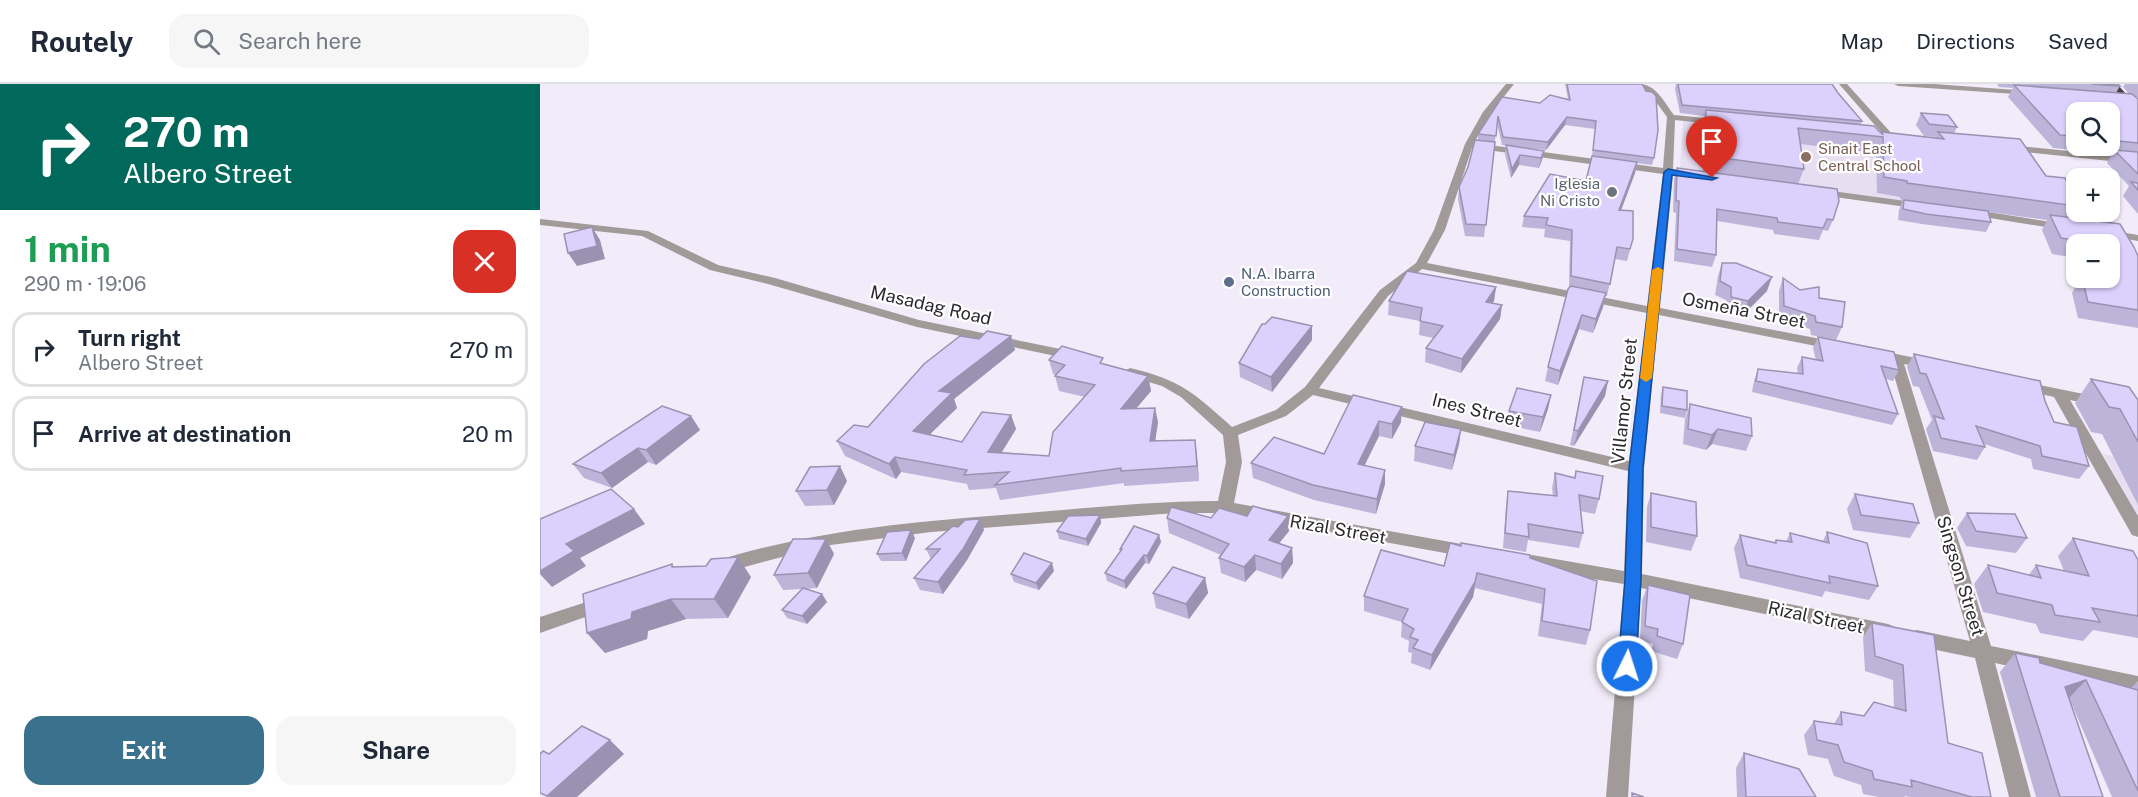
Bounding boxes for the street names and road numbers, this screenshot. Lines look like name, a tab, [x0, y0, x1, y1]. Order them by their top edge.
street label: Masadag Road	[868, 281, 994, 329]
street label: Osmeña Street	[1681, 288, 1807, 332]
street label: Villamor Street	[1607, 337, 1641, 465]
street label: Ines Street	[1430, 389, 1524, 431]
street label: Rizal Street	[1288, 510, 1388, 548]
street label: Singson Street	[1933, 513, 1989, 639]
street label: Rizal Street	[1766, 597, 1866, 637]

